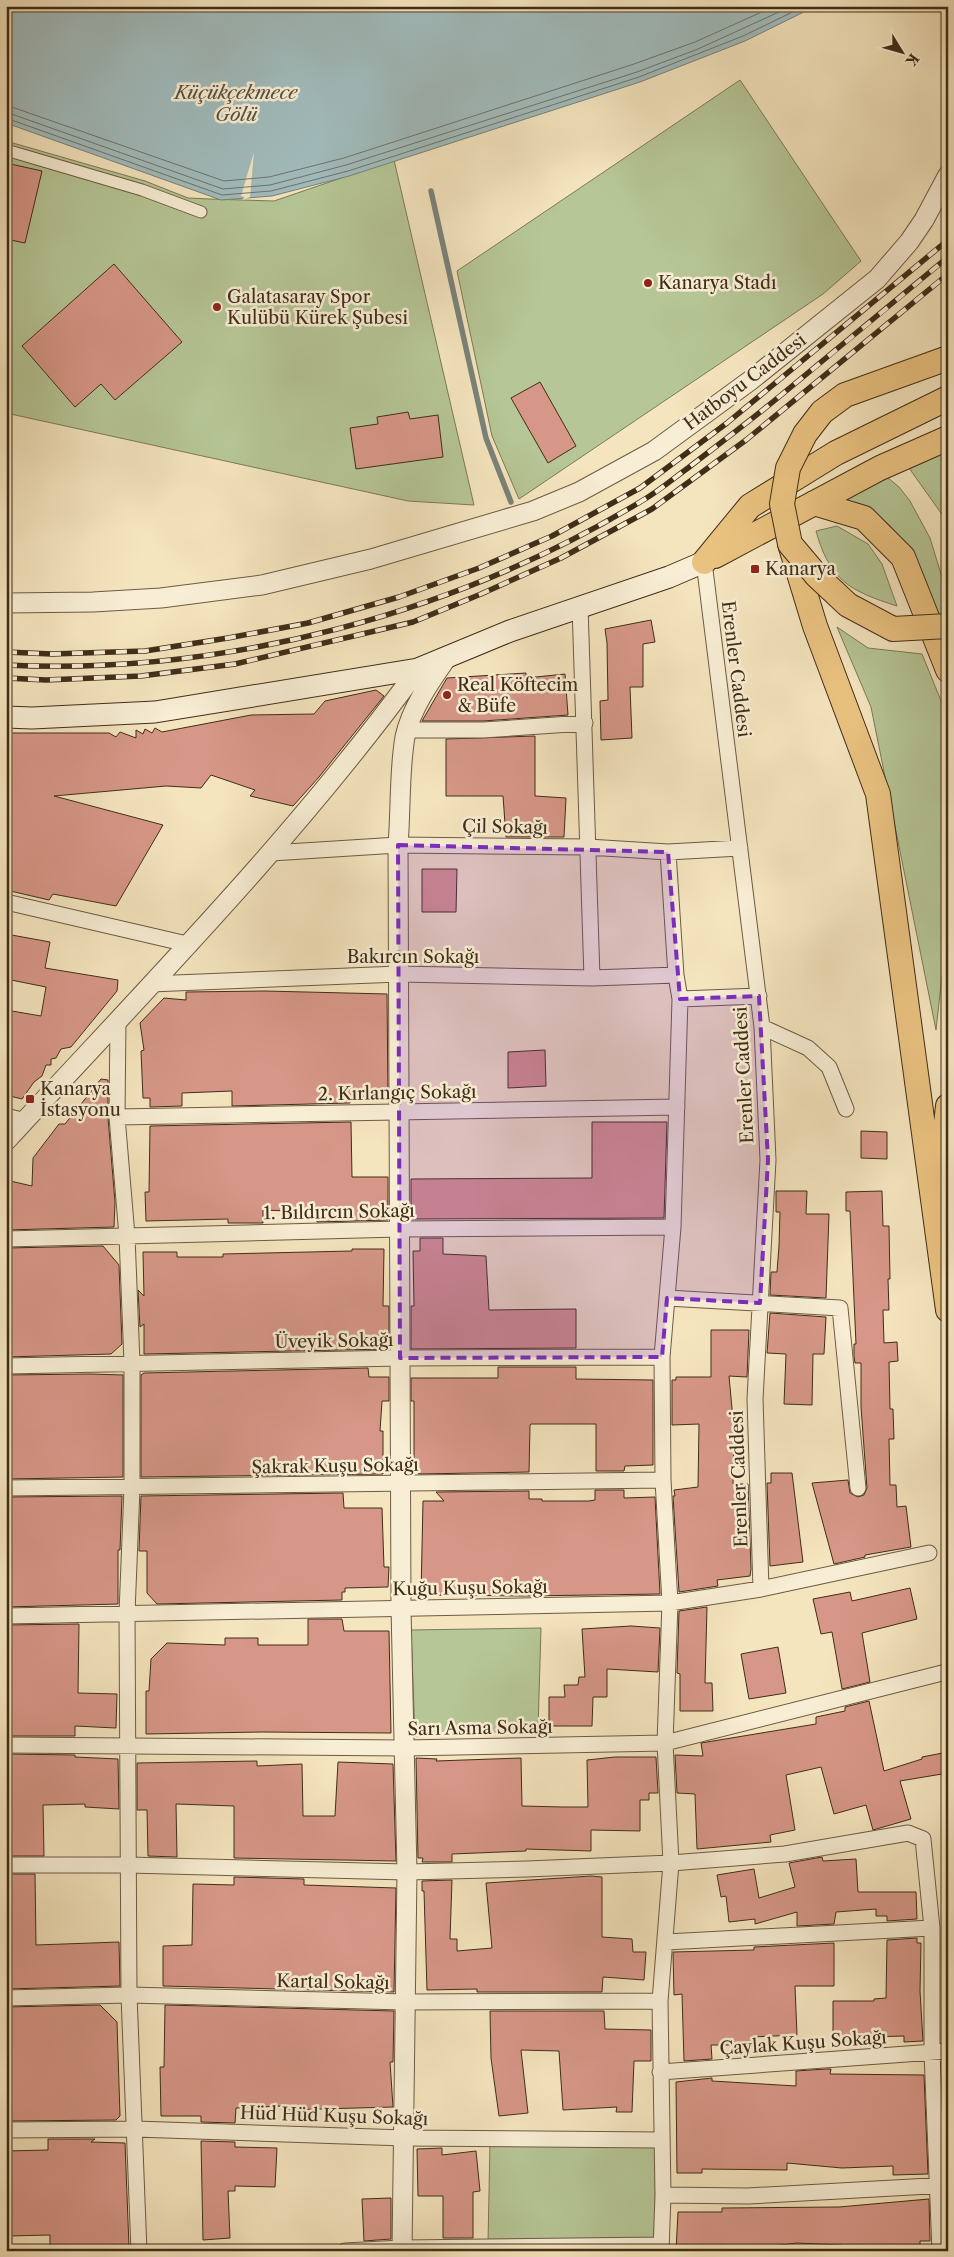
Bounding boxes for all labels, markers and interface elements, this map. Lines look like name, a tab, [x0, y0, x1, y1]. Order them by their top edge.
north arrow	[876, 28, 926, 78]
text: K	[901, 50, 923, 70]
water label: Küçükçekmece Gölü	[172, 81, 298, 126]
place label: Kanarya Stadı	[658, 272, 777, 294]
marker: Kanarya Stadı	[642, 277, 654, 289]
place label: Galatasaray Spor Kulübü Kürek Şubesi	[227, 286, 408, 329]
marker: Galatasaray Spor Kulübü Kürek Şubesi	[211, 301, 223, 313]
street label: Hatboyu Caddesi	[680, 329, 811, 435]
place label: Kanarya	[765, 558, 836, 580]
marker: Kanarya	[749, 563, 761, 575]
street label: Erenler Caddesi	[717, 600, 755, 739]
place label: Real Köftecim & Büfe	[457, 674, 579, 717]
marker: Real Köftecim & Büfe	[441, 689, 453, 701]
street label: Çil Sokağı	[462, 815, 549, 839]
street label: Bakırcın Sokağı	[347, 946, 480, 968]
street label: Erenler Caddesi	[729, 1005, 759, 1144]
place label: Kanarya İstasyonu	[40, 1078, 121, 1121]
street label: 2. Kırlangıç Sokağı	[318, 1081, 477, 1105]
marker: Kanarya İstasyonu	[24, 1093, 36, 1105]
street label: 1. Bıldırcın Sokağı	[263, 1200, 415, 1224]
street label: Üveyik Sokağı	[274, 1328, 394, 1353]
street label: Erenler Caddesi	[726, 1410, 752, 1548]
street label: Şakrak Kuşu Sokağı	[251, 1454, 419, 1478]
street label: Kuğu Kuşu Sokağı	[392, 1576, 548, 1600]
street label: Sarı Asma Sokağı	[407, 1716, 553, 1740]
street label: Kartal Sokağı	[276, 1970, 390, 1994]
street label: Çaylak Kuşu Sokağı	[719, 2026, 888, 2060]
street label: Hüd Hüd Kuşu Sokağı	[239, 2102, 429, 2130]

